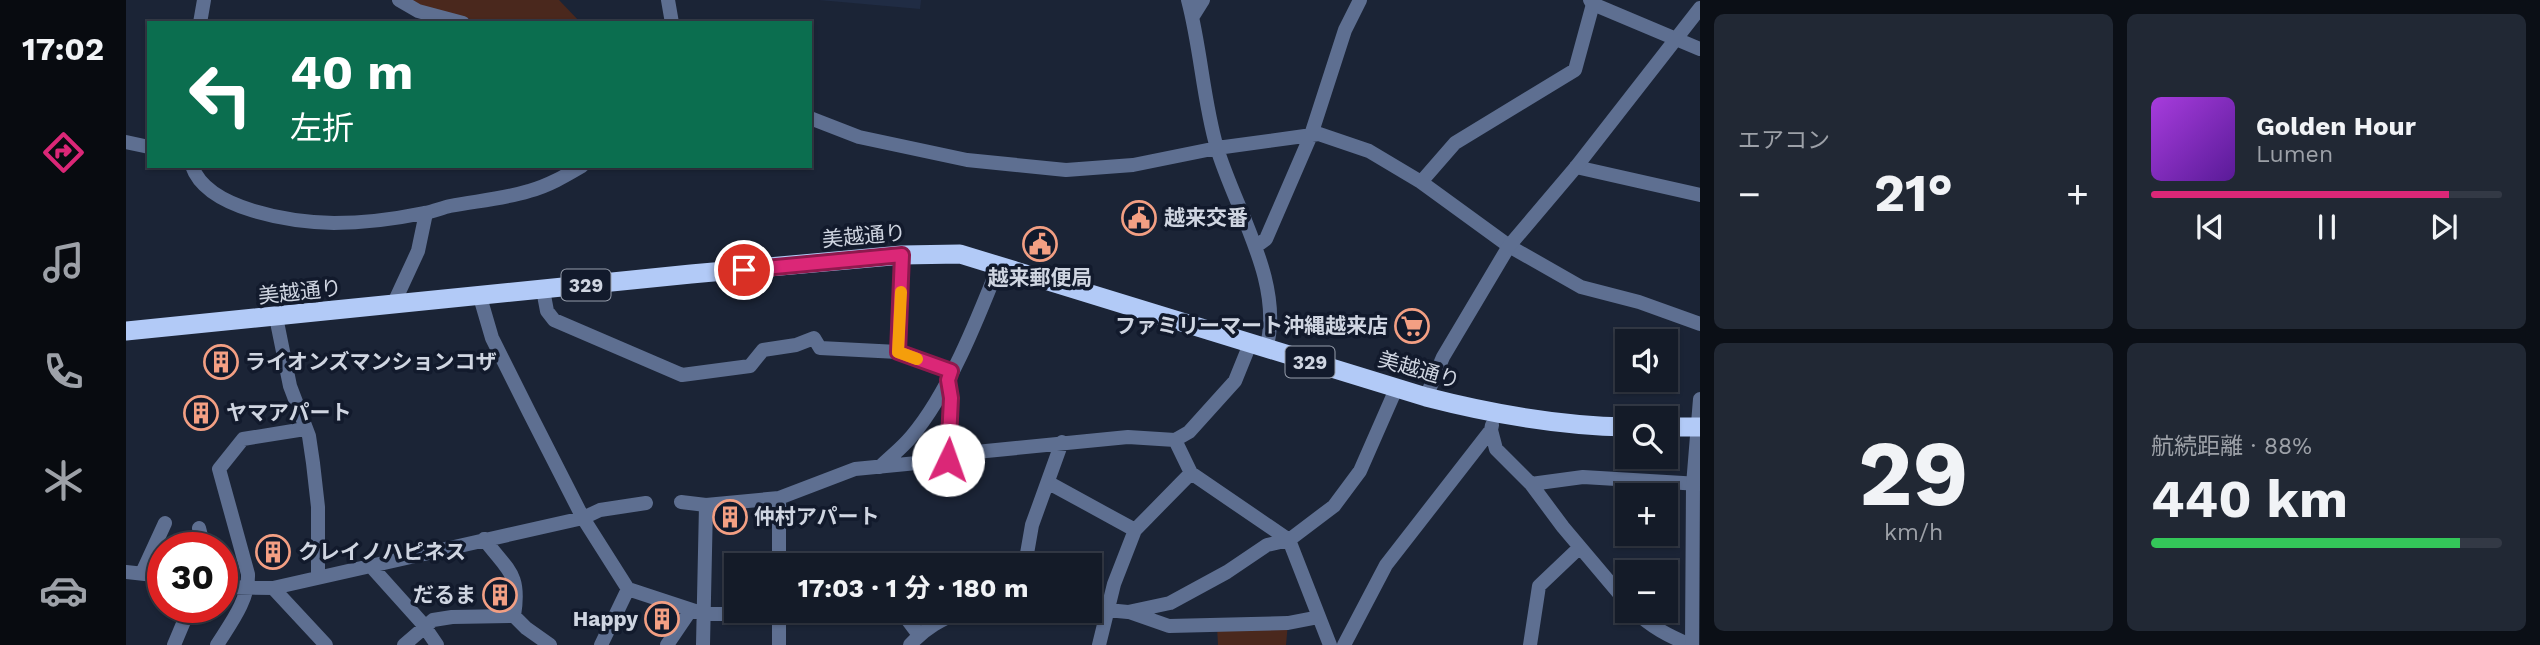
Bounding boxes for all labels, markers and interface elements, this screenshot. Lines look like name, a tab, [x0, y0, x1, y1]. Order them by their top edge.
text: 17:02	[22, 30, 104, 68]
text: 40 m	[290, 43, 413, 101]
icon: left	[175, 49, 266, 140]
text: 左折	[290, 109, 354, 147]
text: Golden Hour	[2256, 111, 2416, 141]
text: エアコン	[1738, 127, 1830, 154]
icon: directions	[39, 128, 88, 177]
text: Lumen	[2256, 141, 2333, 168]
text: 21°	[1874, 163, 1953, 224]
text: −	[1738, 172, 1761, 216]
text: +	[2066, 172, 2089, 216]
public building icon: 越来交番	[1120, 199, 1158, 237]
place label: 越来交番	[1164, 205, 1248, 230]
icon: previous	[2191, 208, 2229, 246]
icon: pause	[2308, 208, 2346, 246]
icon: next	[2425, 208, 2463, 246]
street label: 美越通り	[821, 219, 907, 252]
public building icon: 越来郵便局	[1021, 225, 1059, 263]
icon: music	[39, 238, 88, 287]
pin	[714, 240, 774, 300]
icon: arrive	[725, 251, 763, 289]
place label: 越来郵便局	[988, 265, 1093, 290]
road number: 329	[561, 270, 610, 300]
street label: 美越通り	[257, 275, 343, 308]
supermarket icon: ファミリーマート沖縄越来店	[1393, 307, 1431, 345]
place label: ファミリーマート沖縄越来店	[1115, 313, 1388, 338]
map controls	[1615, 329, 1678, 623]
button: sound	[1615, 329, 1678, 392]
building icon: ライオンズマンションコザ	[202, 343, 240, 381]
road number: 329	[1286, 346, 1334, 378]
street label: 美越通り	[1375, 346, 1463, 393]
icon: phone	[39, 347, 88, 396]
place label: ライオンズマンションコザ	[245, 349, 497, 374]
building icon: ヤマアパート	[182, 394, 220, 432]
place label: ヤマアパート	[226, 400, 352, 425]
button: search	[1615, 406, 1678, 469]
text: 29	[1858, 420, 1969, 527]
position arrow	[911, 423, 985, 497]
text: 航続距離 · 88%	[2151, 433, 2312, 460]
icon: climate	[39, 456, 88, 505]
text: 440 km	[2151, 469, 2348, 530]
button: +	[1615, 483, 1678, 546]
building icon: 仲村アパート	[711, 498, 749, 536]
place label: 仲村アパート	[754, 504, 880, 529]
text: km/h	[1884, 519, 1943, 546]
speed limit sign: 30	[147, 532, 238, 623]
building icon: クレイノハピネス	[254, 533, 292, 571]
place label: クレイノハピネス	[298, 539, 466, 564]
button: −	[1615, 560, 1678, 623]
icon: car	[39, 566, 88, 615]
text: 17:03 · 1 分 · 180 m	[798, 573, 1028, 603]
building icon: だるま	[481, 576, 519, 614]
place label: だるま	[413, 582, 476, 607]
building icon: Happy	[643, 600, 681, 638]
place label: Happy	[573, 606, 638, 631]

